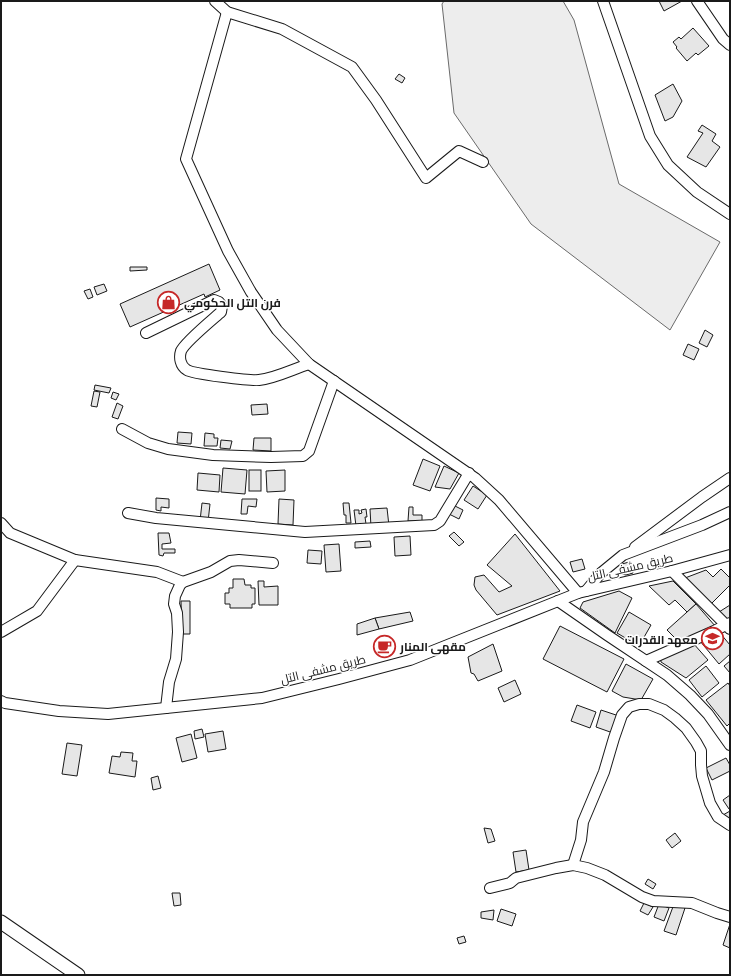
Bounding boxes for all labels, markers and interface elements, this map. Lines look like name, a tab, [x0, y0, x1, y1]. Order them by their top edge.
shop icon: فرن التل الحكومي	[156, 289, 182, 315]
place label: فرن التل الحكومي	[184, 293, 281, 313]
street label: طريق مشفى التل	[585, 548, 675, 586]
school or university icon: معهد القدرات	[700, 626, 726, 652]
place label: معهد القدرات	[625, 630, 698, 649]
cafe icon: مقهى المنار	[371, 633, 397, 659]
place label: مقهى المنار	[399, 637, 466, 656]
street label: طريق مشفى التل	[278, 649, 368, 689]

